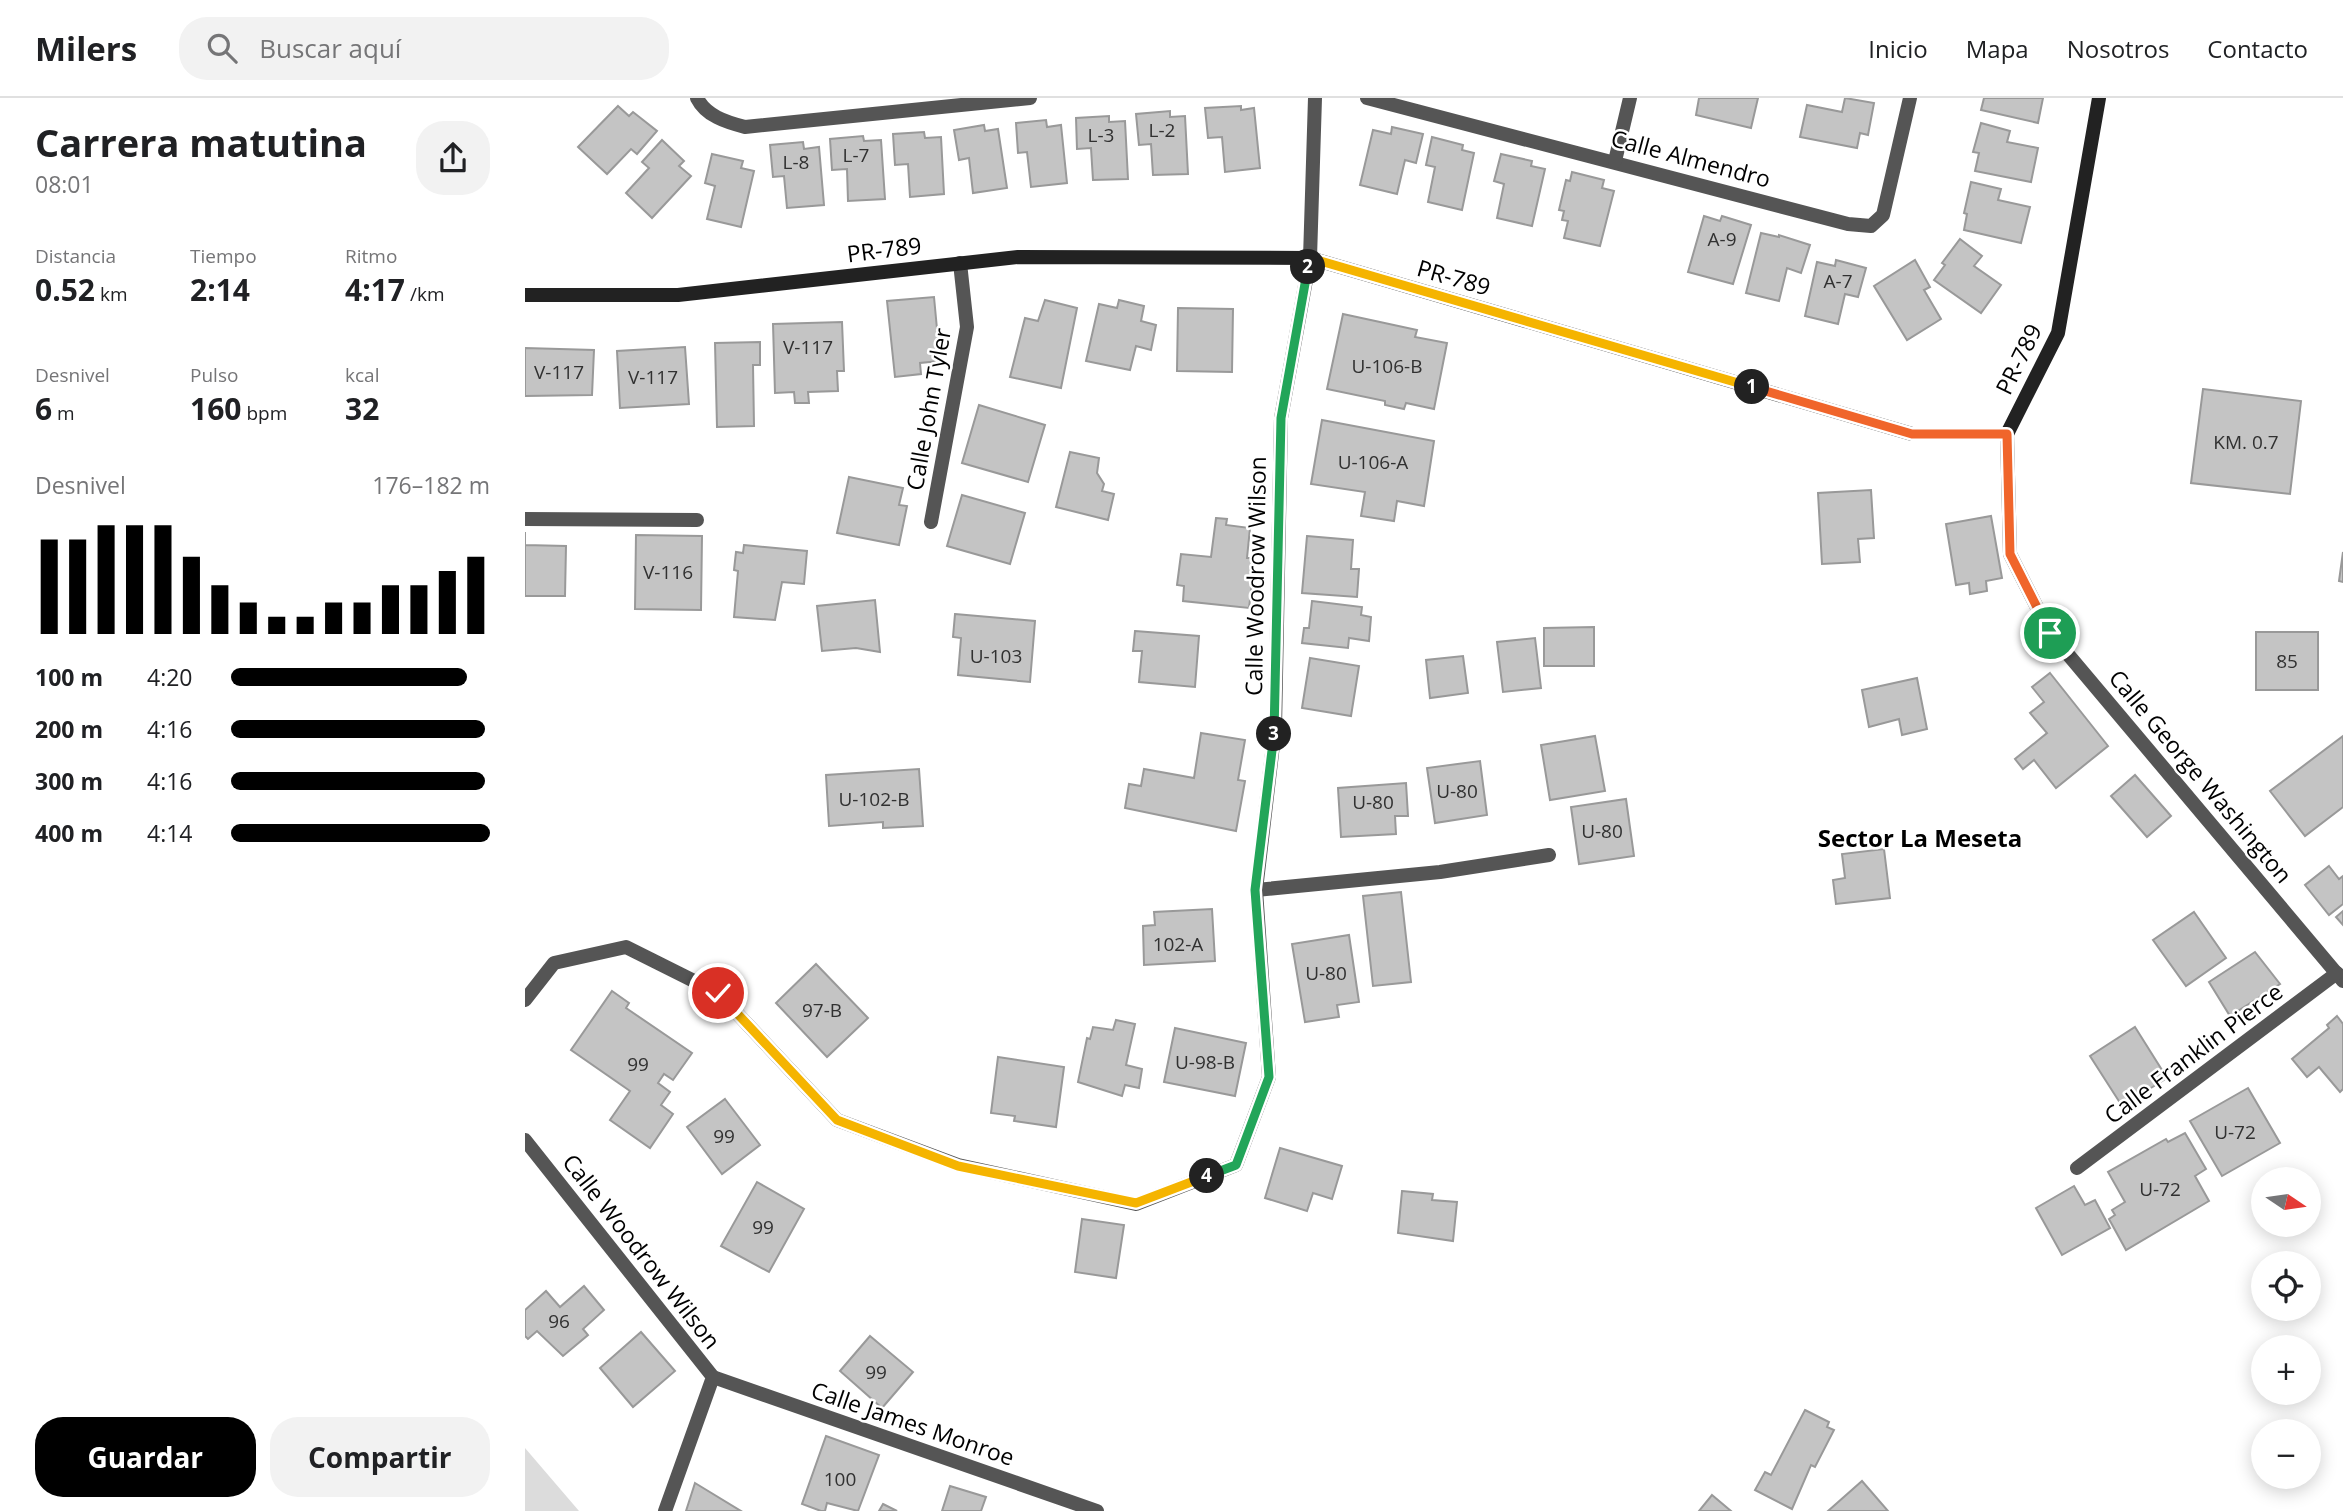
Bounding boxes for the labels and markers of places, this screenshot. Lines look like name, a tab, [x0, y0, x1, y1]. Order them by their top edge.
pin: 2	[1291, 250, 1325, 284]
pin: 1	[1735, 370, 1769, 404]
pin	[2020, 603, 2080, 663]
pin: 3	[1257, 716, 1291, 752]
pin	[688, 963, 748, 1023]
pin: 4	[1189, 1158, 1225, 1194]

